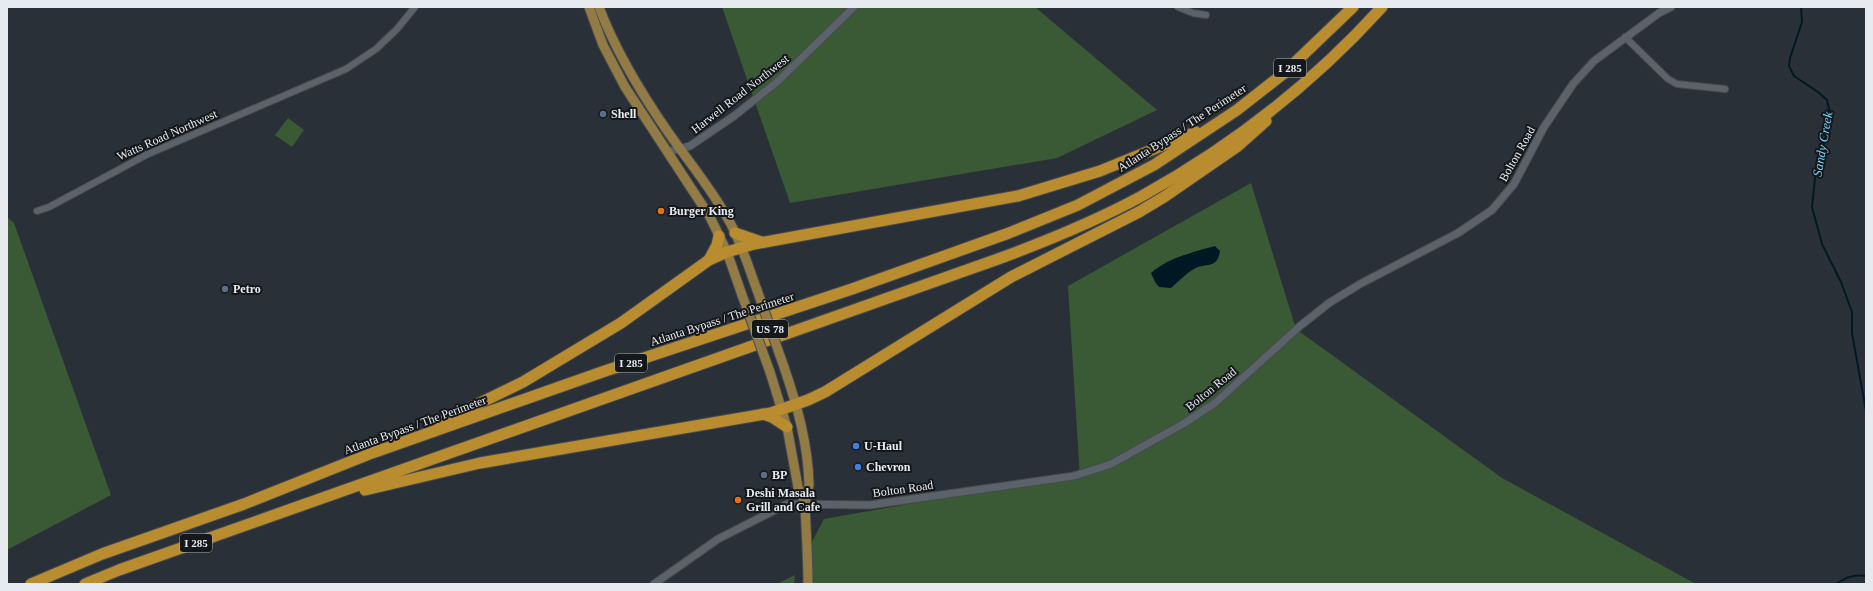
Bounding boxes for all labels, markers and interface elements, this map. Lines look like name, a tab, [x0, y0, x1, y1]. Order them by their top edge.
street label: Harwell Road Northwest	[688, 51, 792, 136]
road number: I 285	[1274, 59, 1306, 77]
street label: Atlanta Bypass / The Perimeter	[1115, 81, 1249, 175]
street label: Watts Road Northwest	[115, 106, 220, 163]
place label: Shell	[611, 107, 637, 121]
marker: Shell	[598, 109, 608, 119]
water label: Sandy Creek	[1809, 110, 1836, 178]
street label: Bolton Road	[1496, 124, 1538, 184]
place label: Burger King	[669, 204, 734, 218]
marker: Burger King	[656, 206, 666, 216]
place label: Petro	[233, 282, 261, 296]
marker: Petro	[220, 284, 230, 294]
street label: Atlanta Bypass / The Perimeter	[648, 289, 796, 349]
road number: US 78	[752, 320, 788, 338]
road number: I 285	[615, 354, 647, 372]
street label: Bolton Road	[1183, 364, 1239, 414]
street label: Atlanta Bypass / The Perimeter	[342, 393, 488, 457]
place label: U-Haul	[864, 439, 903, 453]
marker: U-Haul	[851, 441, 861, 451]
place label: Chevron	[866, 460, 911, 474]
marker: Chevron	[853, 462, 863, 472]
place label: BP	[772, 468, 787, 482]
marker: BP	[759, 470, 769, 480]
street label: Bolton Road	[872, 478, 934, 500]
place label: Deshi Masala Grill and Cafe	[746, 486, 821, 514]
marker: Deshi Masala Grill and Cafe	[733, 495, 743, 505]
road number: I 285	[180, 534, 212, 552]

